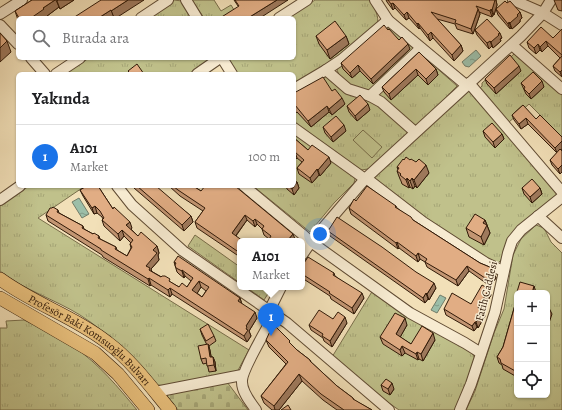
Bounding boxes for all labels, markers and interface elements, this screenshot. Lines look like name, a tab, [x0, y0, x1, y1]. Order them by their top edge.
search box	[16, 16, 296, 60]
icon: search	[30, 27, 52, 49]
text: Burada ara	[62, 28, 129, 48]
text: Yakında	[32, 87, 90, 110]
text: A101	[70, 138, 98, 158]
text: 1	[43, 148, 47, 165]
text: 100 m	[248, 148, 280, 165]
text: Market	[70, 158, 108, 175]
your location	[310, 224, 330, 244]
popup	[237, 238, 305, 290]
text: A101	[252, 246, 280, 266]
street label: Fatih Caddesi	[472, 260, 501, 323]
text: Market	[252, 266, 290, 283]
map controls	[514, 290, 550, 398]
button: +	[514, 290, 550, 326]
street label: Profesör Baki Komsuoğlu Bulvarı	[26, 291, 154, 389]
pin: 1	[258, 303, 284, 336]
button: −	[514, 326, 550, 362]
button: locate	[514, 362, 550, 398]

